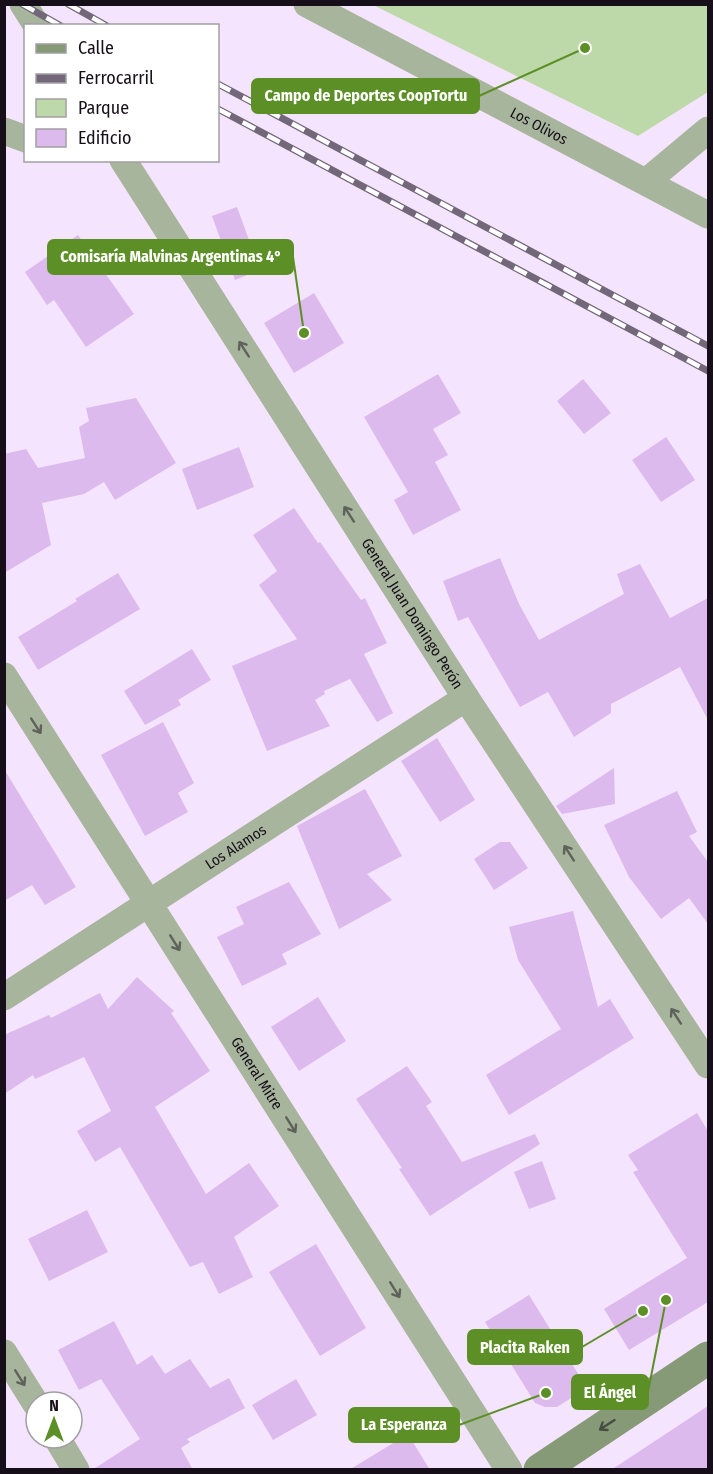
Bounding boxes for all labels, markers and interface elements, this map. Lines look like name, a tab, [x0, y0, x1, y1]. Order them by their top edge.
legend	[24, 24, 219, 162]
text: Calle	[78, 37, 114, 59]
text: Ferrocarril	[78, 67, 154, 89]
callout: Campo de Deportes CoopTortu	[252, 79, 479, 113]
text: Campo de Deportes CoopTortu	[265, 86, 467, 105]
text: Parque	[78, 97, 129, 119]
street label: Los Olivos	[507, 104, 571, 148]
text: Edificio	[78, 127, 131, 149]
callout: Comisaría Malvinas Argentinas 4°	[48, 240, 293, 274]
text: Comisaría Malvinas Argentinas 4°	[60, 247, 282, 266]
one-way arrow	[237, 341, 249, 358]
one-way arrow	[342, 506, 354, 523]
street label: General Juan Domingo Perón	[358, 535, 467, 692]
one-way arrow	[30, 717, 42, 733]
street label: Los Alamos	[202, 821, 270, 873]
one-way arrow	[563, 846, 575, 862]
one-way arrow	[170, 934, 182, 951]
one-way arrow	[670, 1008, 683, 1025]
street label: General Mitre	[227, 1034, 286, 1113]
one-way arrow	[285, 1116, 297, 1133]
one-way arrow	[390, 1281, 402, 1298]
callout: Placita Raken	[468, 1330, 582, 1364]
text: Placita Raken	[480, 1338, 570, 1357]
one-way arrow	[15, 1369, 27, 1386]
callout: El Ángel	[572, 1375, 648, 1409]
text: El Ángel	[584, 1382, 637, 1402]
north arrow	[24, 1390, 84, 1450]
text: N	[49, 1396, 59, 1415]
callout: La Esperanza	[349, 1408, 459, 1442]
text: La Esperanza	[361, 1415, 447, 1434]
one-way arrow	[599, 1419, 616, 1431]

